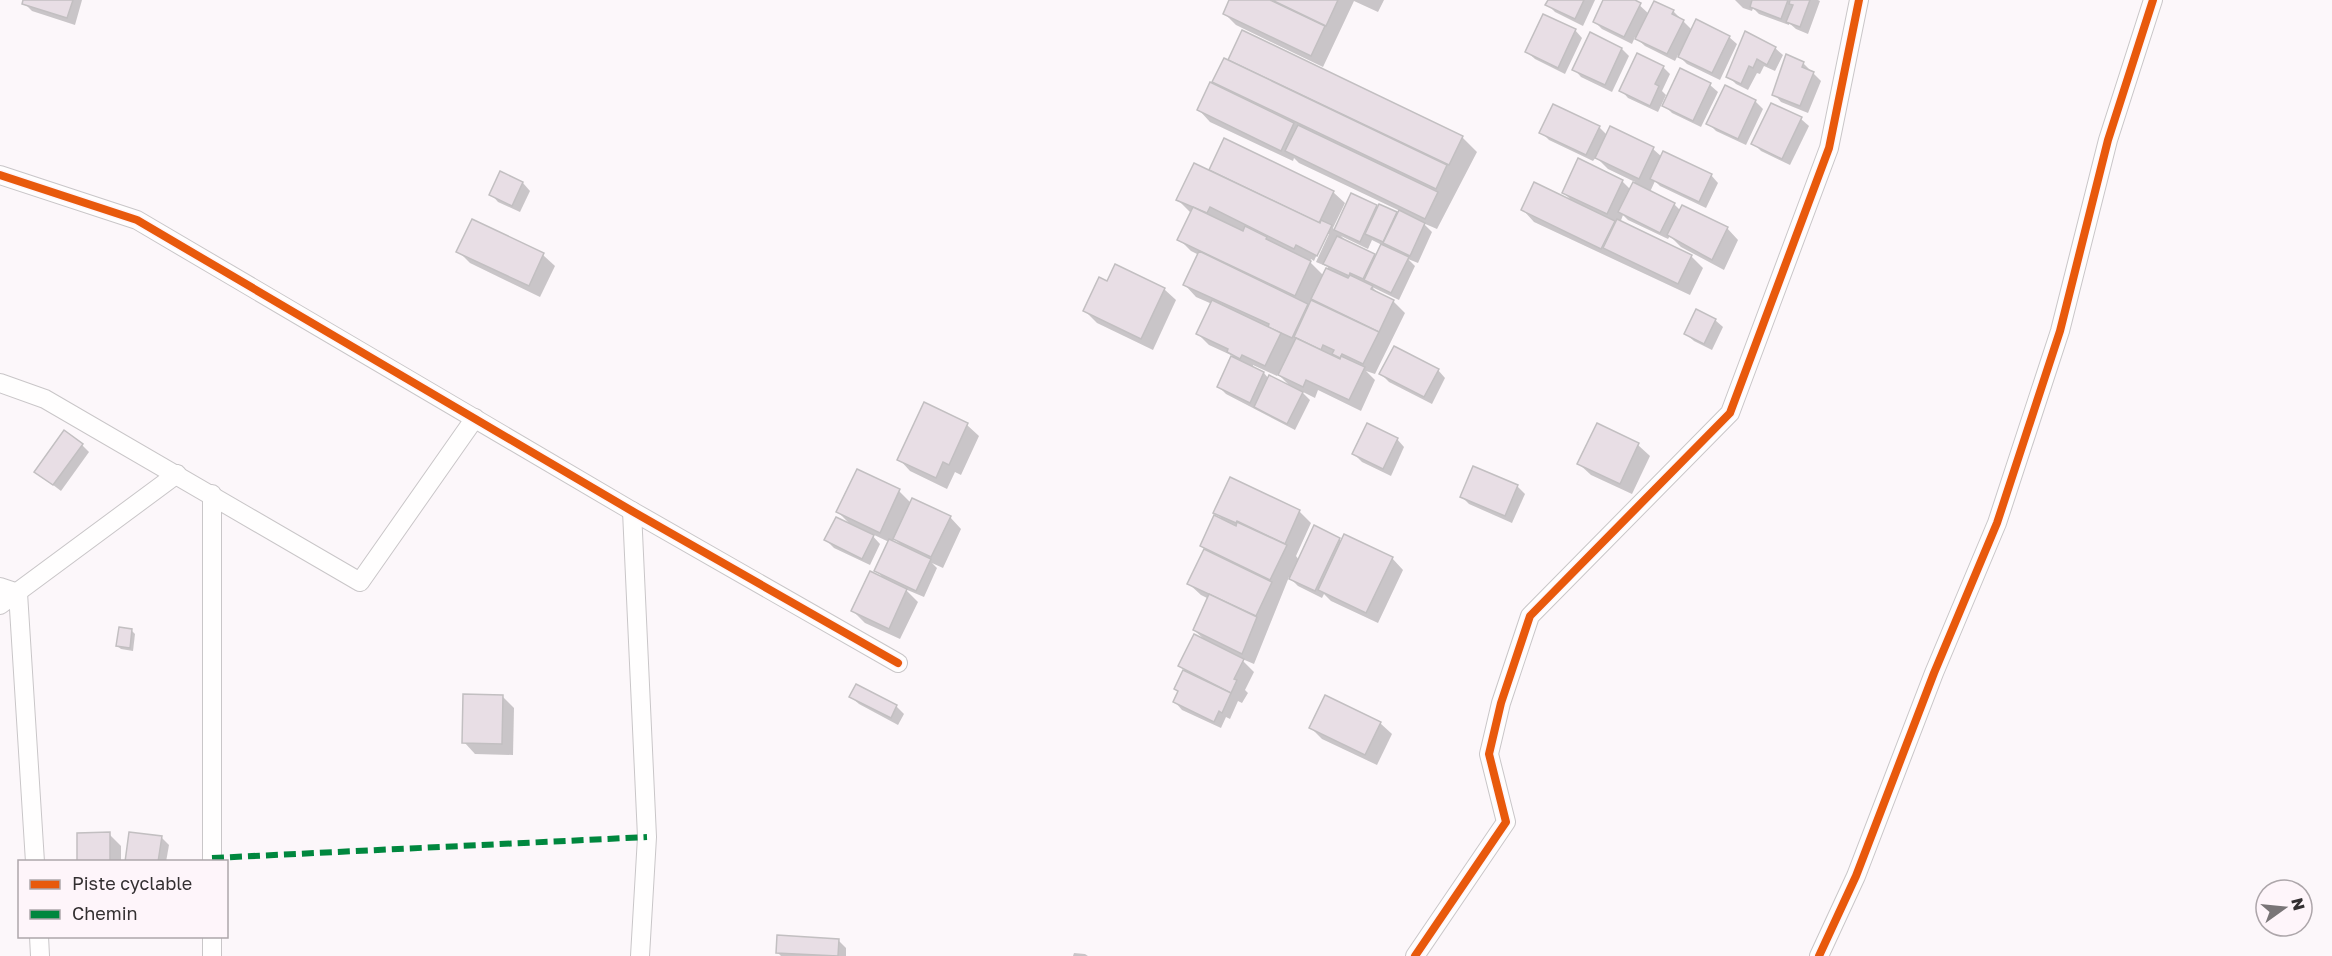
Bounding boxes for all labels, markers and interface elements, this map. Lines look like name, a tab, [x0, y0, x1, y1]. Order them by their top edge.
legend	[18, 860, 228, 938]
text: Piste cyclable	[72, 872, 192, 894]
north arrow	[2254, 878, 2314, 938]
text: N	[2287, 896, 2310, 913]
text: Chemin	[72, 902, 138, 924]

